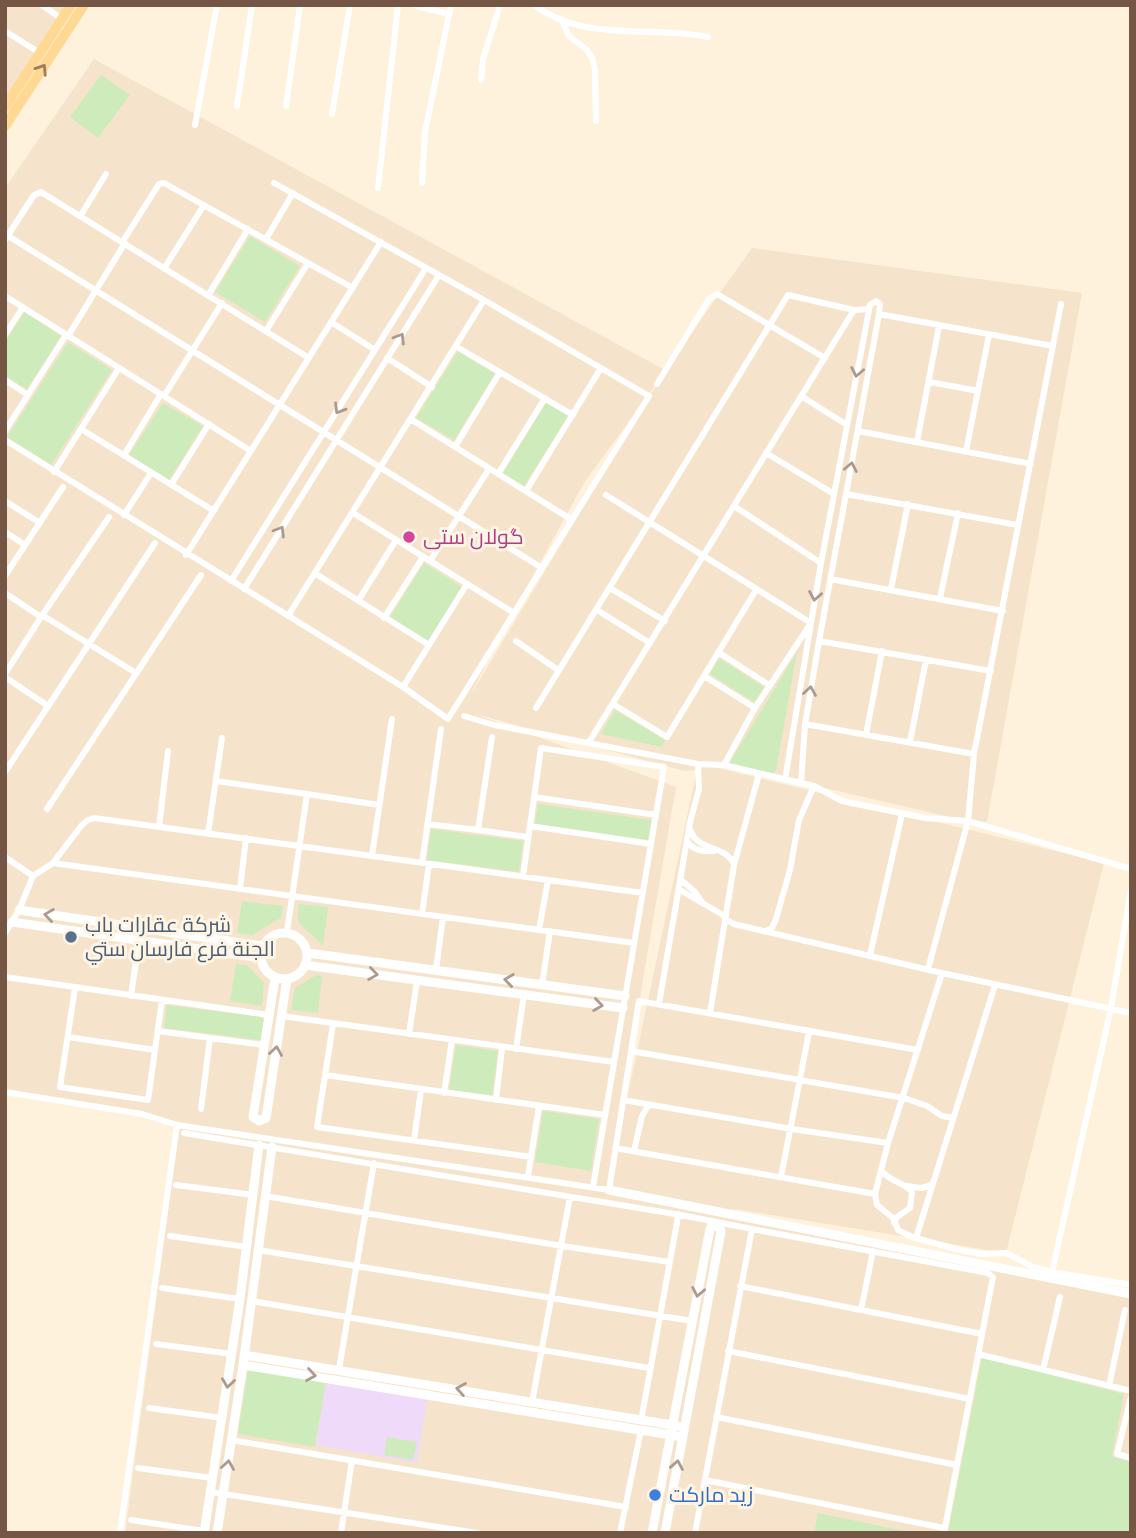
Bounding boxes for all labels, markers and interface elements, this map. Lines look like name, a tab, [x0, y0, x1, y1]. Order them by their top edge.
one-way arrow	[34, 64, 47, 77]
one-way arrow	[392, 332, 405, 345]
one-way arrow	[851, 366, 866, 378]
one-way arrow	[335, 402, 348, 415]
one-way arrow	[843, 461, 858, 473]
place label: گولان ستی	[423, 523, 524, 550]
one-way arrow	[271, 526, 284, 539]
marker: گولان ستی	[401, 529, 417, 545]
one-way arrow	[808, 590, 823, 602]
one-way arrow	[802, 685, 817, 697]
one-way arrow	[44, 908, 55, 923]
place label: شرکة عقارات باب الجنة فرع فارسان ستي	[85, 911, 275, 965]
marker: شرکة عقارات باب الجنة فرع فارسان ستي	[63, 929, 79, 945]
one-way arrow	[367, 967, 379, 982]
one-way arrow	[503, 973, 514, 988]
one-way arrow	[593, 997, 604, 1012]
one-way arrow	[268, 1045, 283, 1056]
one-way arrow	[691, 1286, 706, 1298]
one-way arrow	[305, 1367, 317, 1382]
one-way arrow	[220, 1377, 235, 1389]
one-way arrow	[455, 1383, 467, 1398]
one-way arrow	[220, 1459, 235, 1471]
one-way arrow	[669, 1460, 684, 1471]
place label: زيد ماركت	[669, 1481, 753, 1507]
marker: زيد ماركت	[647, 1487, 663, 1503]

